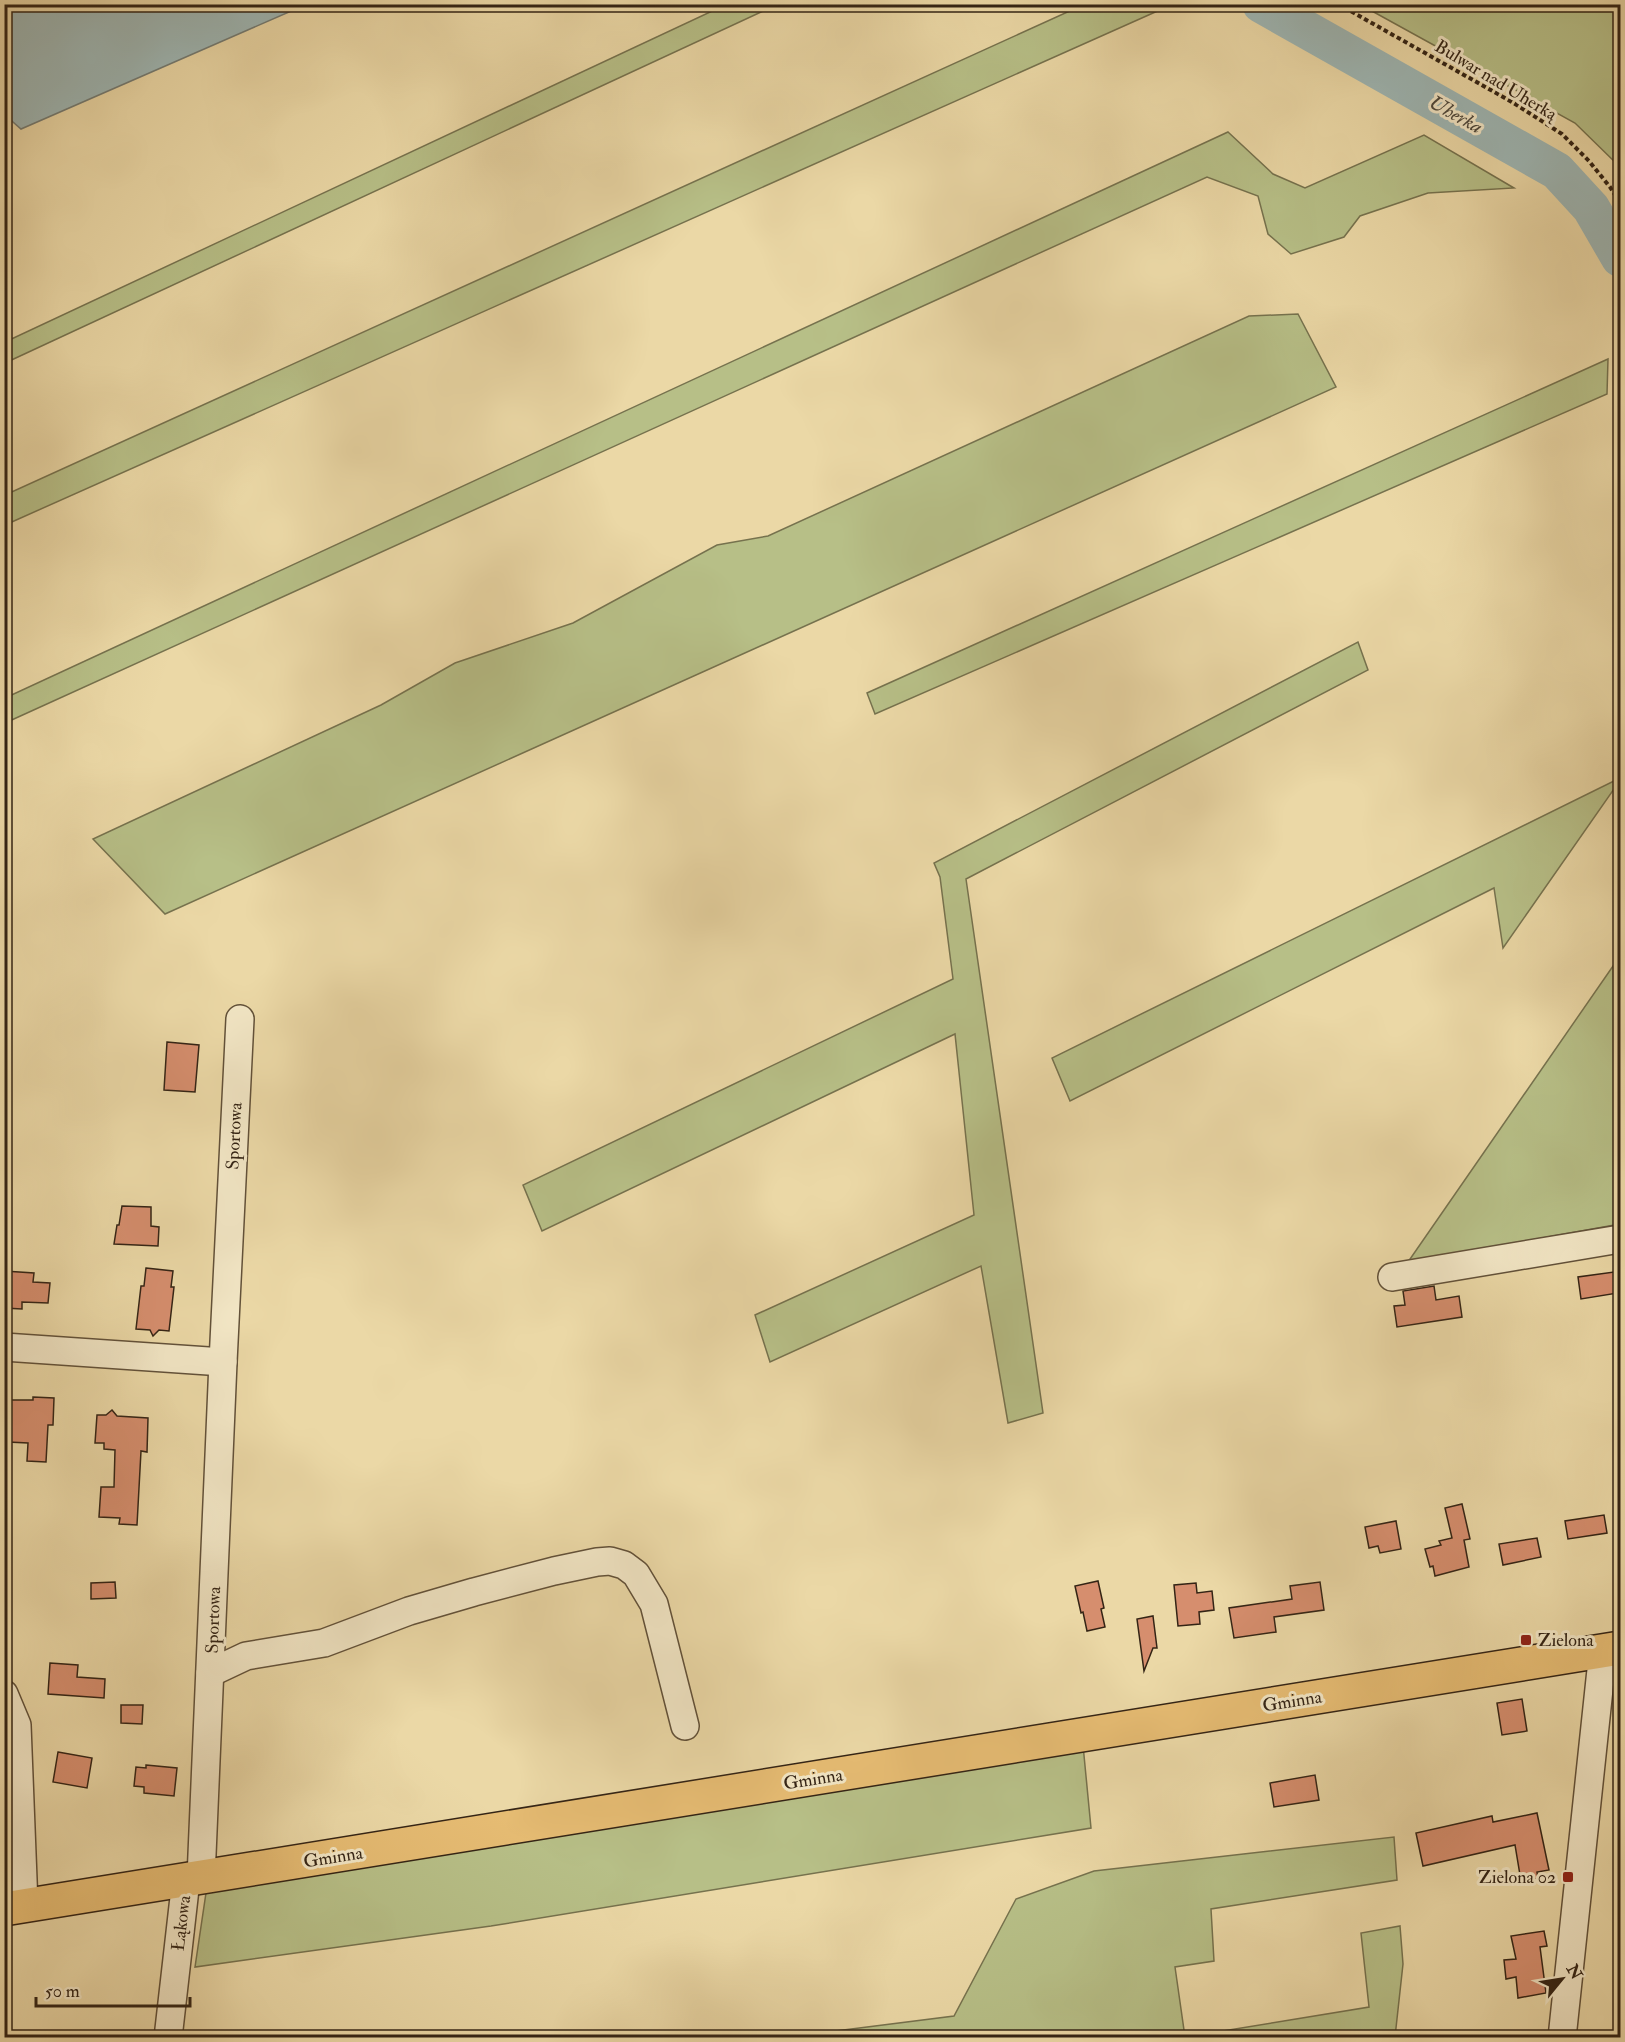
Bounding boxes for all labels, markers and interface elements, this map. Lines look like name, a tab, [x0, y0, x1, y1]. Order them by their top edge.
street label: Bulwar nad Uherką	[1431, 35, 1562, 127]
water label: Uherka	[1425, 90, 1487, 139]
street label: Sportowa	[221, 1101, 248, 1170]
street label: Sportowa	[201, 1585, 226, 1654]
place label: Zielona	[1538, 1629, 1594, 1652]
marker: Zielona	[1519, 1633, 1533, 1647]
street label: Gminna	[1261, 1685, 1324, 1718]
street label: Gminna	[782, 1763, 845, 1796]
street label: Gminna	[302, 1841, 365, 1874]
place label: Zielona 02	[1478, 1866, 1556, 1889]
marker: Zielona 02	[1561, 1870, 1575, 1884]
street label: Łąkowa	[167, 1893, 196, 1952]
north arrow	[1532, 1949, 1592, 2009]
text: N	[1561, 1960, 1587, 1984]
scale bar	[36, 1970, 190, 2008]
text: 50 m	[45, 1980, 80, 2003]

